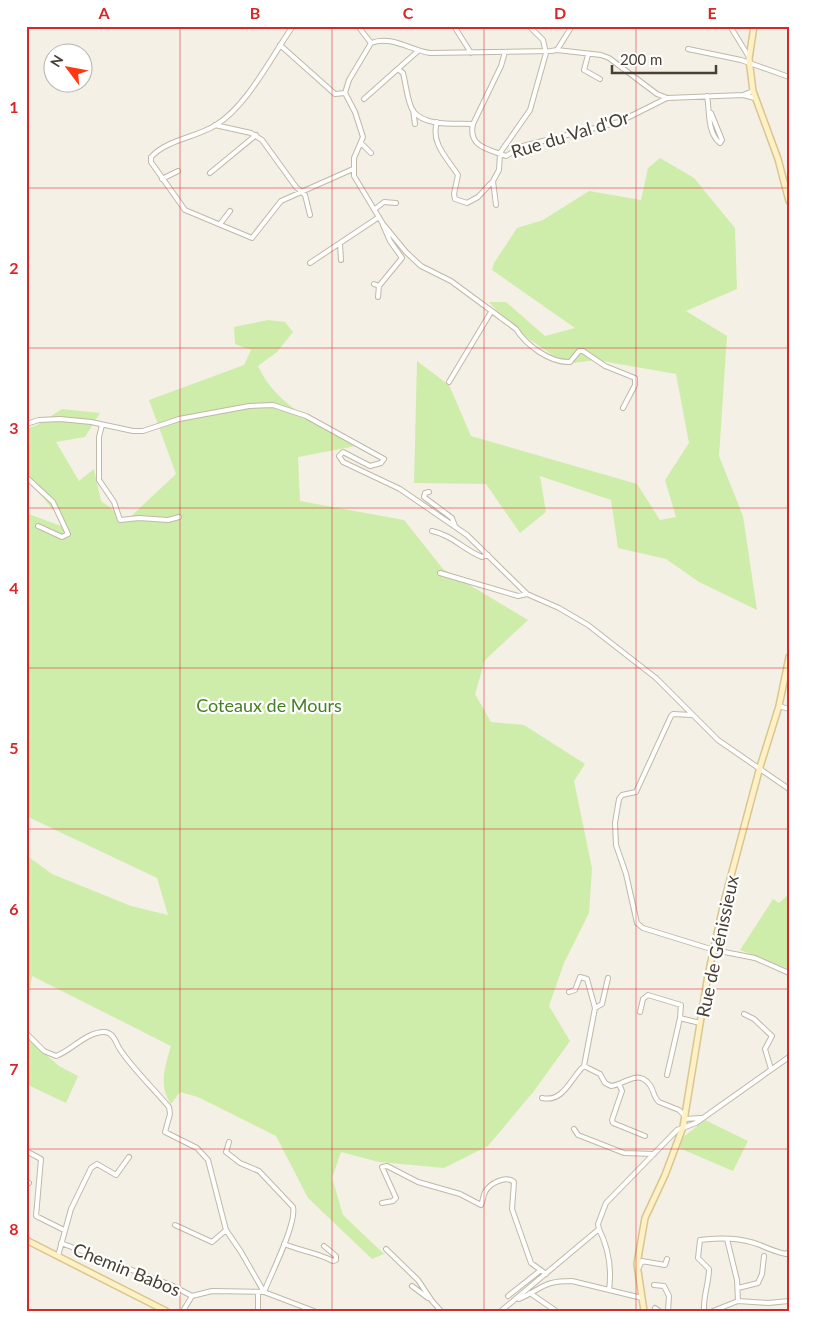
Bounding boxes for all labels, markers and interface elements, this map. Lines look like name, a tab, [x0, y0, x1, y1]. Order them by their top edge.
text: A	[97, 3, 110, 22]
text: B	[250, 3, 260, 22]
text: C	[403, 3, 414, 22]
text: D	[554, 3, 566, 22]
text: E	[707, 3, 717, 22]
north arrow	[42, 42, 92, 92]
scale bar	[612, 42, 716, 74]
text: 200 m	[620, 50, 662, 68]
text: N	[46, 52, 67, 70]
text: 1	[9, 97, 19, 116]
street label: Rue du Val d'Or	[508, 105, 632, 162]
text: 2	[9, 258, 19, 277]
text: 3	[9, 418, 19, 437]
text: 4	[9, 578, 19, 597]
park label: Coteaux de Mours	[196, 694, 342, 716]
text: 5	[9, 738, 19, 757]
street label: Rue de Génissieux	[691, 873, 743, 1019]
text: 6	[9, 899, 19, 918]
text: 7	[9, 1059, 19, 1078]
text: 8	[9, 1219, 19, 1238]
street label: Chemin Babos	[70, 1237, 184, 1301]

